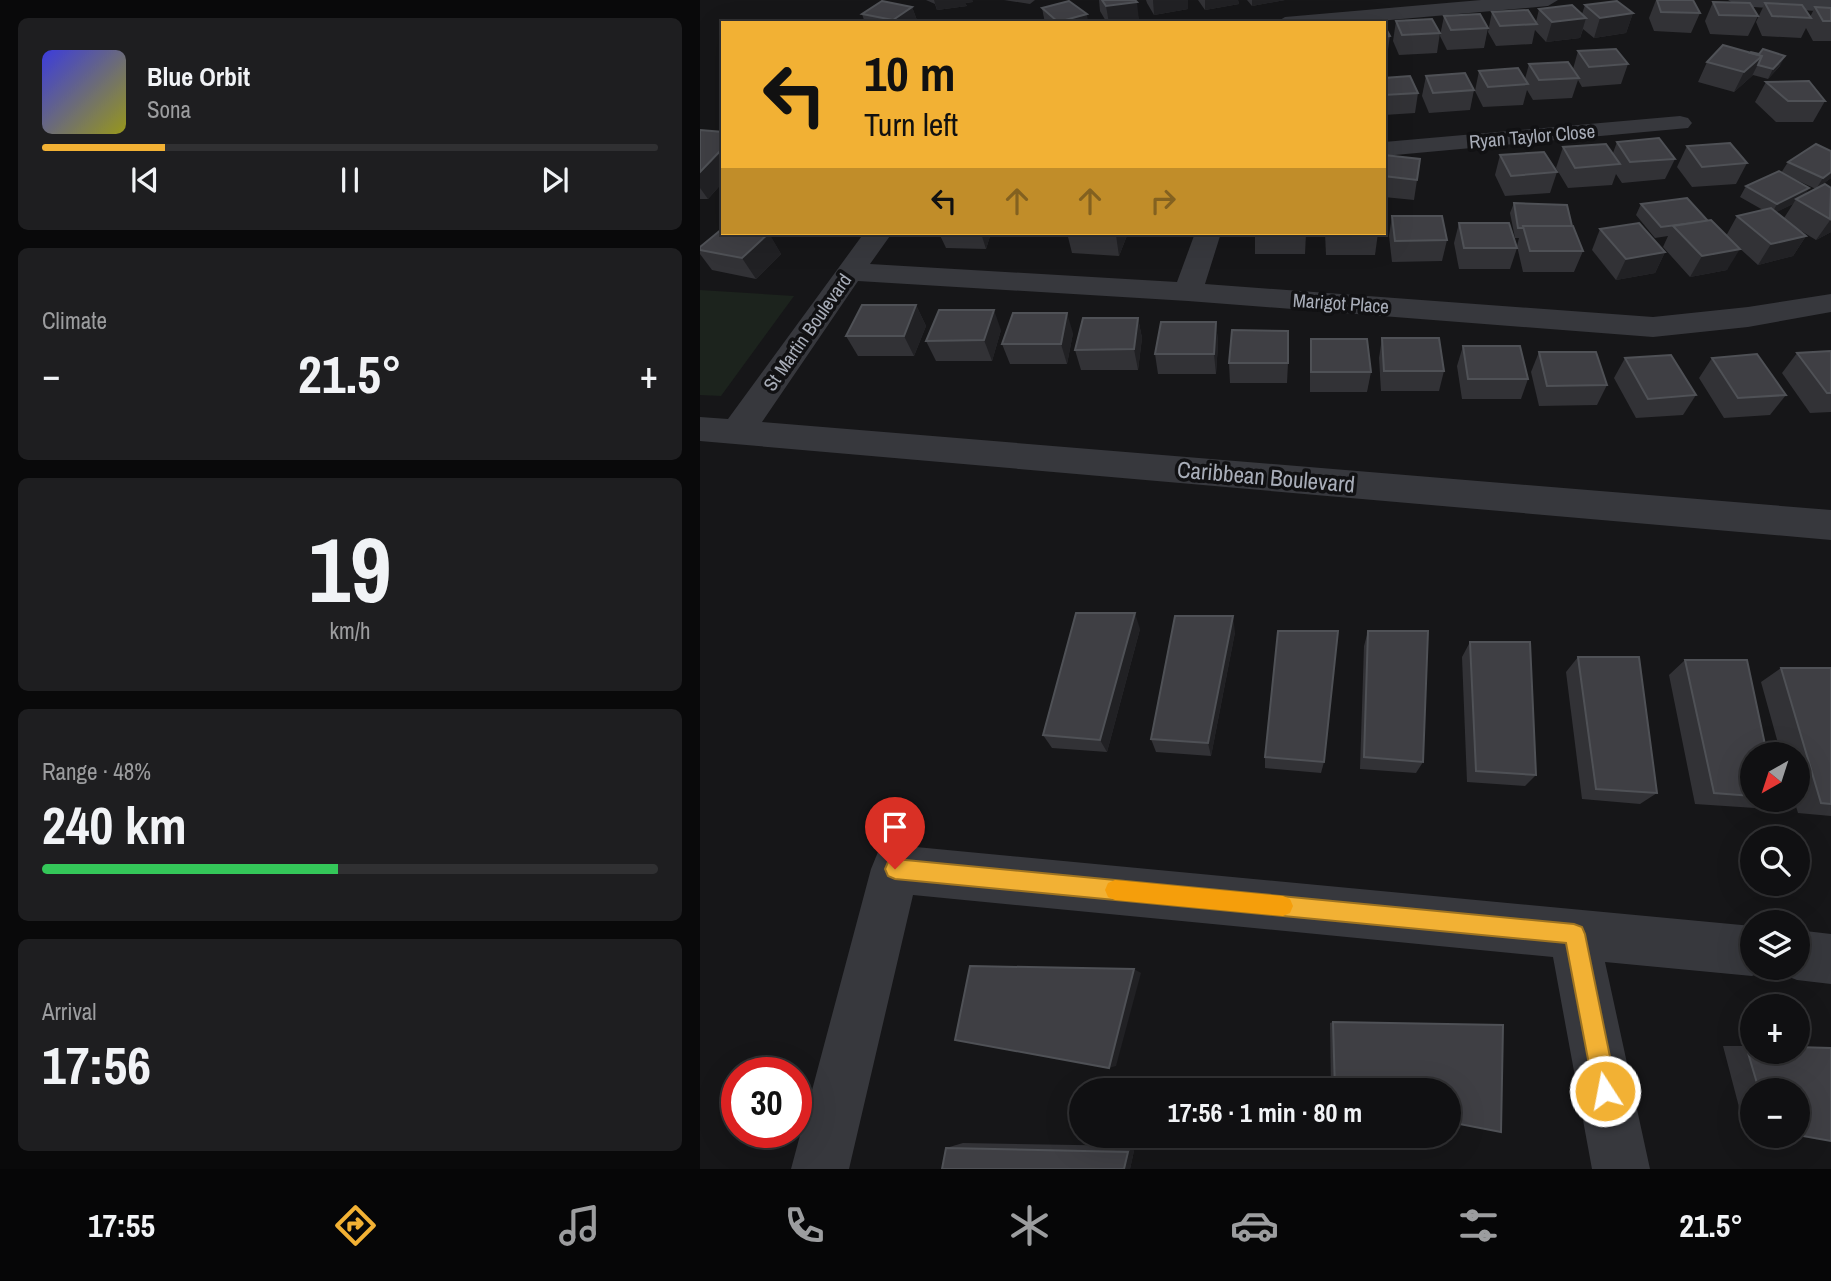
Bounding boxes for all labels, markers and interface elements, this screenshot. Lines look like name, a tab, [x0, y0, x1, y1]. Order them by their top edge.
text: 10 m	[864, 40, 956, 106]
icon: left	[749, 49, 840, 140]
text: Blue Orbit	[147, 59, 250, 94]
text: Sona	[147, 94, 191, 125]
text: Turn left	[864, 103, 958, 146]
street label: Ryan Taylor Close	[1468, 118, 1596, 154]
icon: previous	[126, 161, 164, 199]
icon: pause	[331, 161, 369, 199]
icon: next	[536, 161, 574, 199]
icon: left	[925, 182, 963, 220]
icon: ahead	[998, 182, 1036, 220]
icon: ahead	[1071, 182, 1109, 220]
icon: right	[1144, 182, 1182, 220]
street label: St Martin Boulevard	[757, 268, 857, 396]
street label: Marigot Place	[1292, 287, 1390, 319]
text: Climate	[42, 305, 107, 336]
text: 21.5°	[298, 339, 402, 409]
text: −	[42, 349, 60, 400]
text: +	[640, 349, 658, 400]
street label: Caribbean Boulevard	[1176, 453, 1356, 500]
text: 19	[309, 508, 392, 630]
text: km/h	[330, 615, 370, 646]
north arrow	[1740, 742, 1810, 812]
map controls	[1740, 742, 1810, 1148]
text: Range · 48%	[42, 756, 151, 787]
text: 240 km	[42, 790, 187, 860]
pin	[865, 797, 925, 869]
icon: arrive	[876, 808, 914, 846]
button: search	[1740, 826, 1810, 896]
button: layers	[1740, 910, 1810, 980]
button: +	[1740, 994, 1810, 1064]
text: Arrival	[42, 996, 97, 1027]
text: 17:56	[42, 1030, 151, 1100]
position arrow	[1568, 1054, 1642, 1128]
speed limit sign: 30	[721, 1057, 812, 1148]
button: −	[1740, 1078, 1810, 1148]
text: 17:56 · 1 min · 80 m	[1168, 1095, 1362, 1130]
icon: directions	[331, 1201, 380, 1250]
icon: music	[555, 1201, 604, 1250]
icon: phone	[780, 1201, 829, 1250]
icon: climate	[1005, 1201, 1054, 1250]
icon: car	[1230, 1201, 1279, 1250]
icon: filters	[1454, 1201, 1503, 1250]
text: 17:55	[88, 1204, 155, 1247]
text: 21.5°	[1679, 1204, 1743, 1247]

